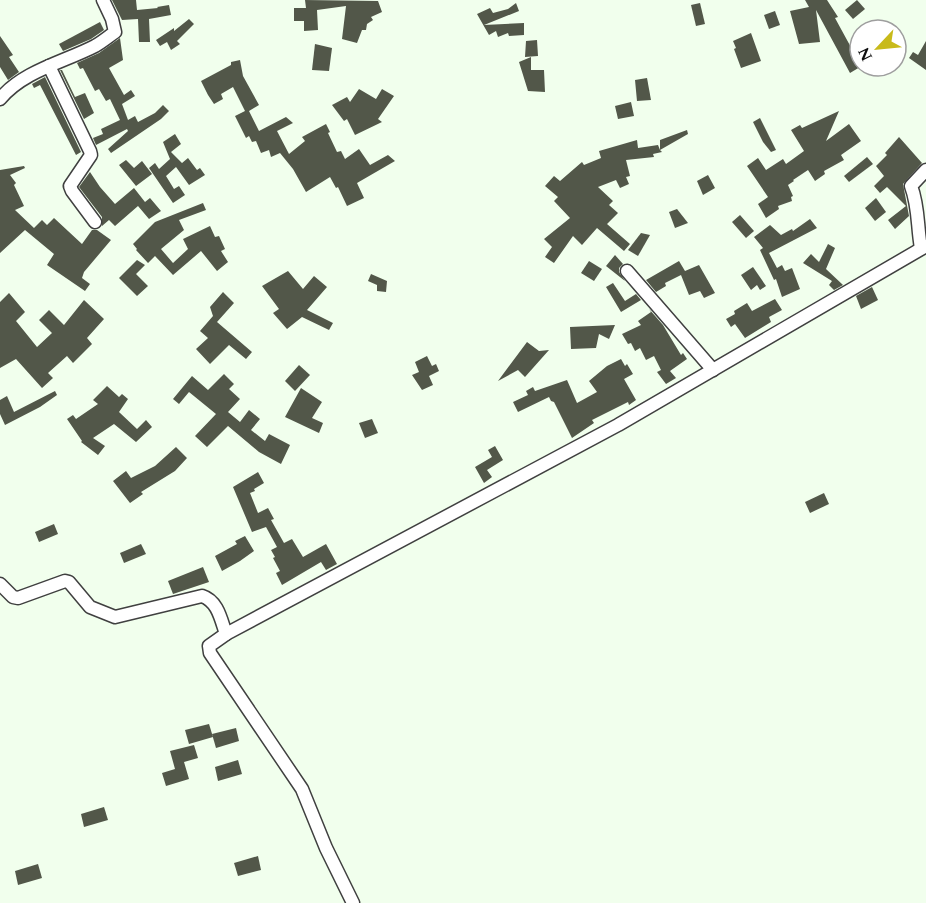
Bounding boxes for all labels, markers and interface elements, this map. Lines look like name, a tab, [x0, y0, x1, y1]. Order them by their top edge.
north arrow	[848, 18, 908, 78]
text: N	[852, 43, 879, 65]

